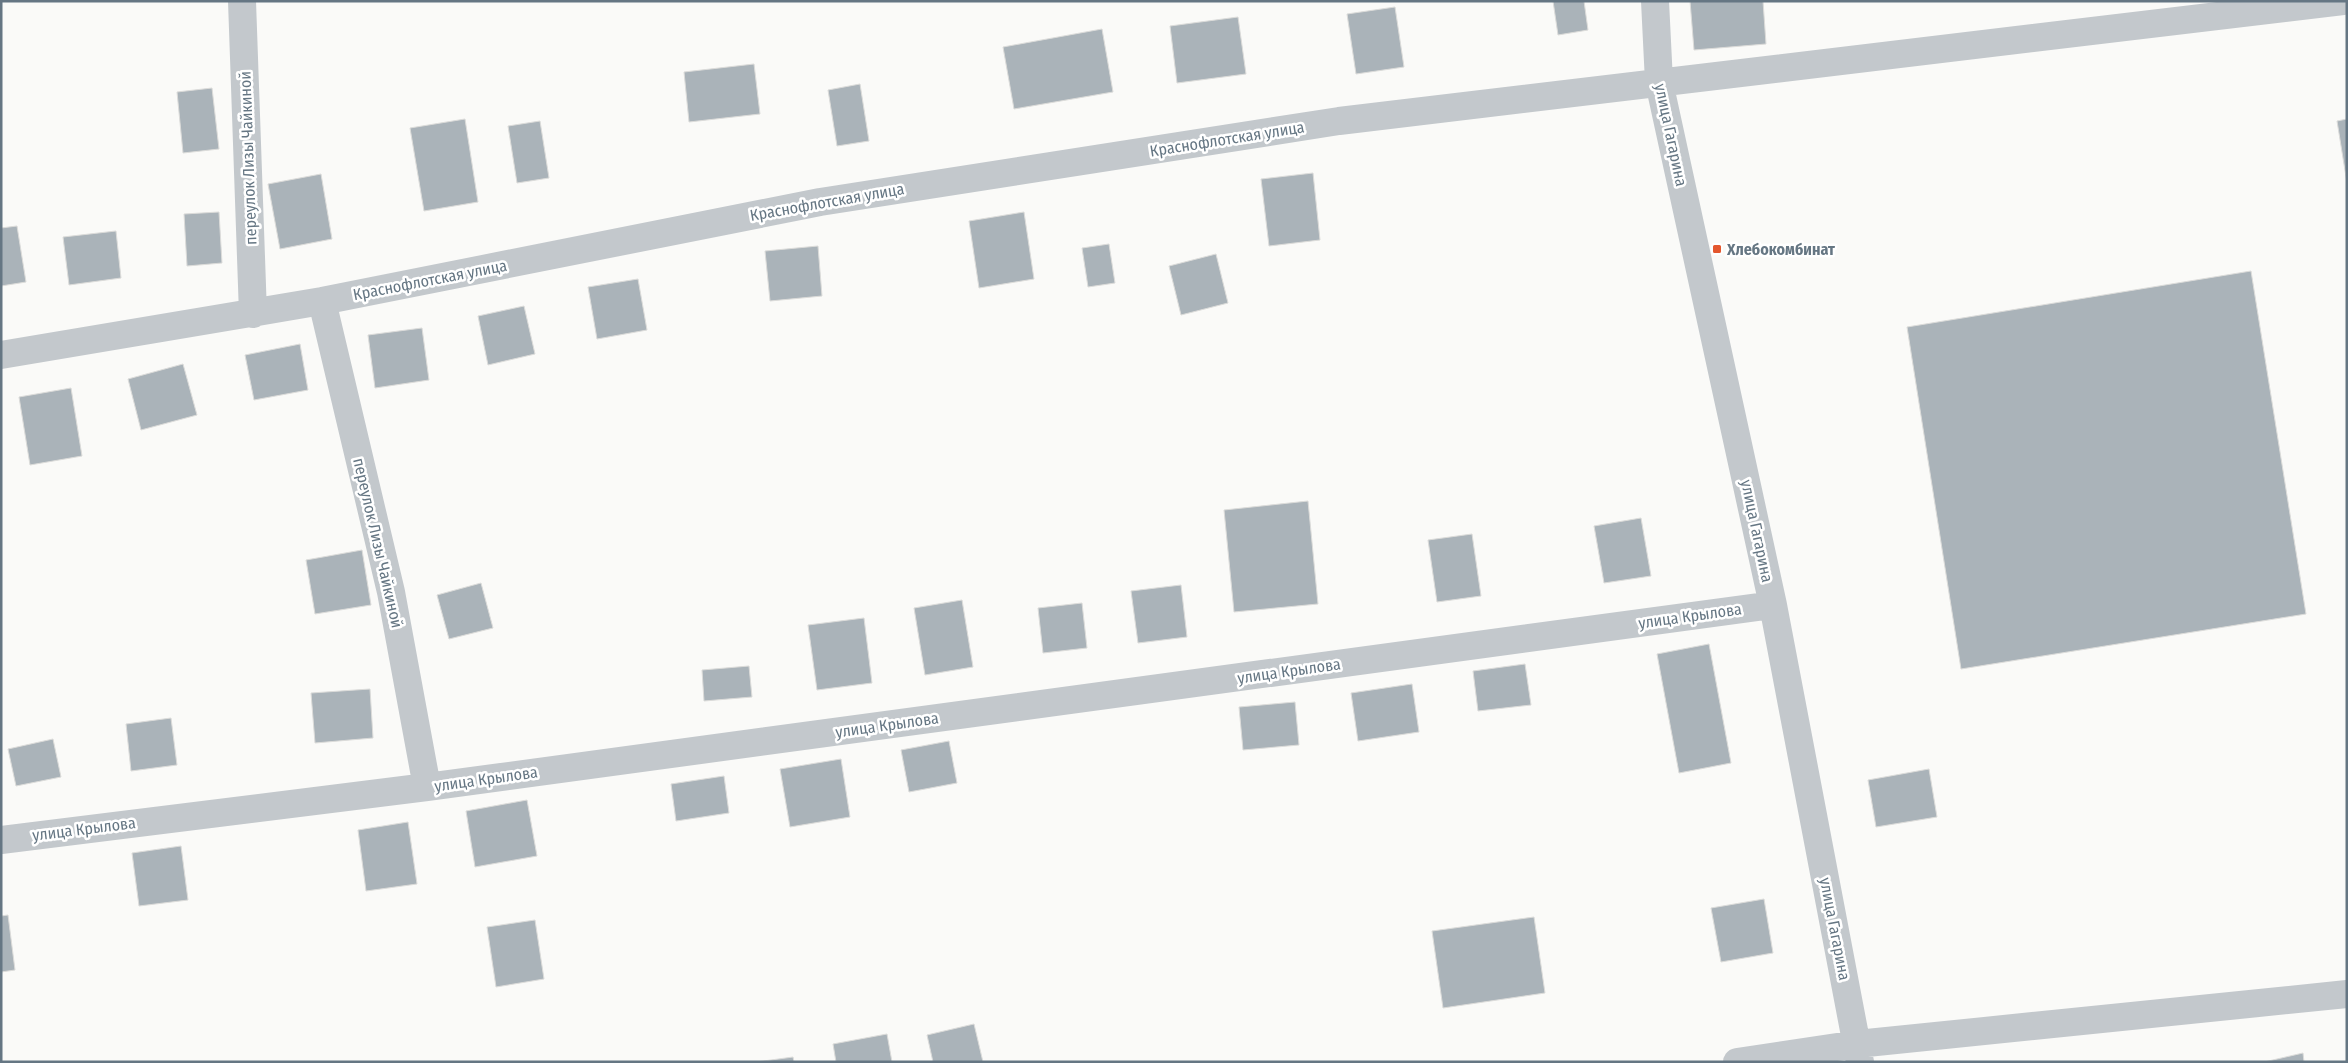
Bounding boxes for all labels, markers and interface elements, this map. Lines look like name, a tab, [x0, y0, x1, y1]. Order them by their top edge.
street label: переулок Лизы Чайкиной	[235, 71, 261, 245]
street label: улица Гагарина	[1651, 82, 1691, 188]
street label: Краснофлотская улица	[1148, 117, 1306, 161]
street label: Краснофлотская улица	[748, 179, 906, 225]
place label: Хлебокомбинат	[1726, 240, 1835, 259]
marker: Хлебокомбинат	[1711, 243, 1723, 255]
street label: Краснофлотская улица	[351, 256, 509, 304]
street label: переулок Лизы Чайкиной	[349, 456, 407, 630]
street label: улица Гагарина	[1737, 478, 1777, 584]
street label: улица Крылова	[1637, 599, 1743, 633]
street label: улица Крылова	[1236, 654, 1342, 688]
street label: улица Крылова	[834, 708, 940, 742]
street label: улица Крылова	[433, 762, 539, 796]
street label: улица Крылова	[31, 813, 137, 845]
street label: улица Гагарина	[1816, 876, 1854, 982]

